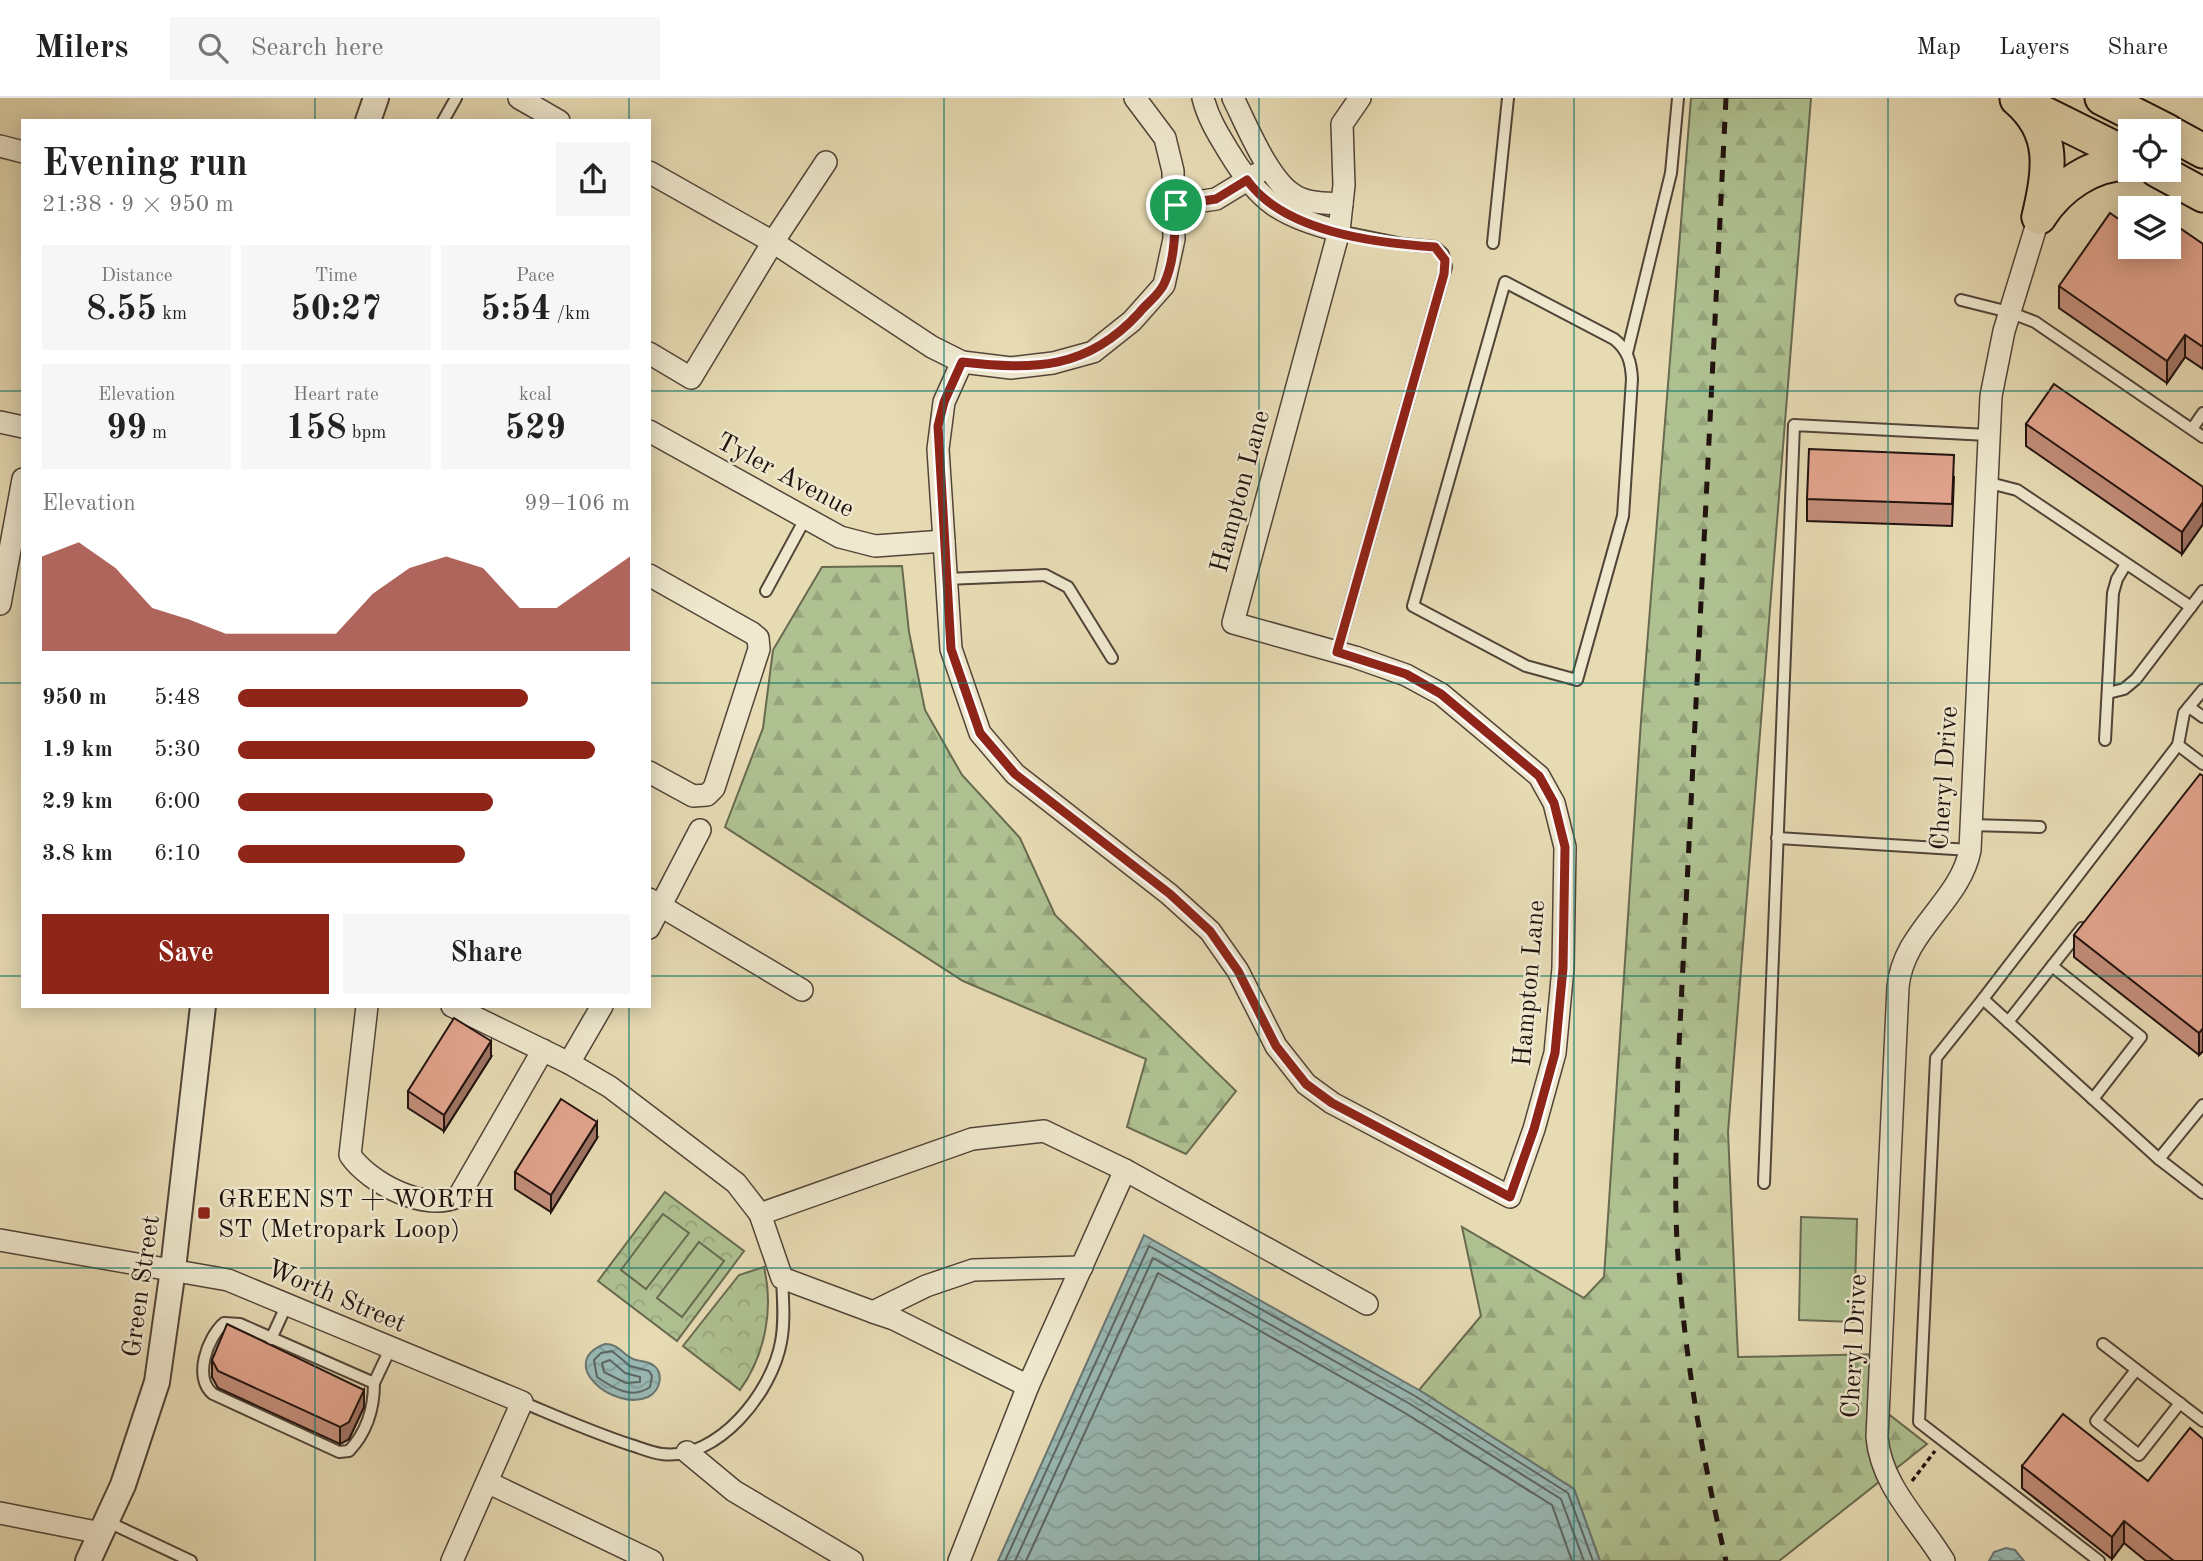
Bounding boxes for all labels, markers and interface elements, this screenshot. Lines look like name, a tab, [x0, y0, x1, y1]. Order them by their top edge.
search box	[170, 17, 660, 80]
icon: search	[194, 29, 232, 67]
text: Milers	[35, 32, 128, 65]
text: Search here	[250, 35, 383, 61]
text: Map	[1917, 36, 1961, 60]
text: Layers	[1999, 36, 2069, 60]
text: Share	[2107, 36, 2168, 60]
map controls	[2118, 119, 2181, 259]
button: locate	[2118, 119, 2181, 182]
button: share	[556, 142, 630, 216]
text: Evening run	[42, 146, 248, 184]
pin	[1146, 175, 1206, 235]
icon: arrive	[1157, 186, 1195, 224]
text: 21:38 · 9 × 950 m	[42, 193, 234, 216]
button: layers	[2118, 196, 2181, 259]
text: Distance	[101, 267, 172, 286]
text: Time	[315, 267, 357, 286]
text: Pace	[516, 267, 555, 286]
text: 8.55	[86, 292, 157, 327]
text: 50:27	[290, 292, 382, 327]
text: 5:54	[481, 292, 551, 327]
text: km	[157, 305, 187, 324]
text: /km	[551, 305, 590, 324]
text: Elevation	[98, 386, 175, 405]
text: Heart rate	[293, 386, 379, 405]
text: kcal	[519, 386, 552, 405]
street label: Hampton Lane	[1207, 407, 1275, 576]
text: 99	[106, 411, 147, 446]
text: 158	[286, 411, 346, 446]
text: 529	[505, 411, 566, 446]
text: m	[147, 424, 167, 443]
text: bpm	[346, 424, 386, 443]
street label: Tyler Avenue	[712, 429, 858, 523]
text: Elevation	[42, 492, 136, 515]
text: 99–106 m	[524, 492, 630, 515]
text: 950 m	[42, 686, 107, 709]
text: 5:48	[154, 686, 200, 709]
street label: Cheryl Drive	[1927, 705, 1963, 851]
text: 1.9 km	[42, 738, 113, 761]
text: 5:30	[154, 738, 200, 761]
text: 2.9 km	[42, 790, 113, 813]
text: 6:00	[154, 790, 200, 813]
text: 3.8 km	[42, 842, 113, 865]
text: 6:10	[154, 842, 200, 865]
street label: Hampton Lane	[1510, 899, 1550, 1068]
button: Save	[42, 914, 329, 994]
button: Share	[343, 914, 630, 994]
place label: GREEN ST + WORTH ST (Metropark Loop)	[218, 1187, 494, 1243]
marker: GREEN ST + WORTH ST (Metropark Loop)	[196, 1205, 212, 1221]
street label: Green Street	[119, 1213, 165, 1359]
street label: Worth Street	[263, 1256, 410, 1338]
street label: Cheryl Drive	[1838, 1273, 1872, 1419]

